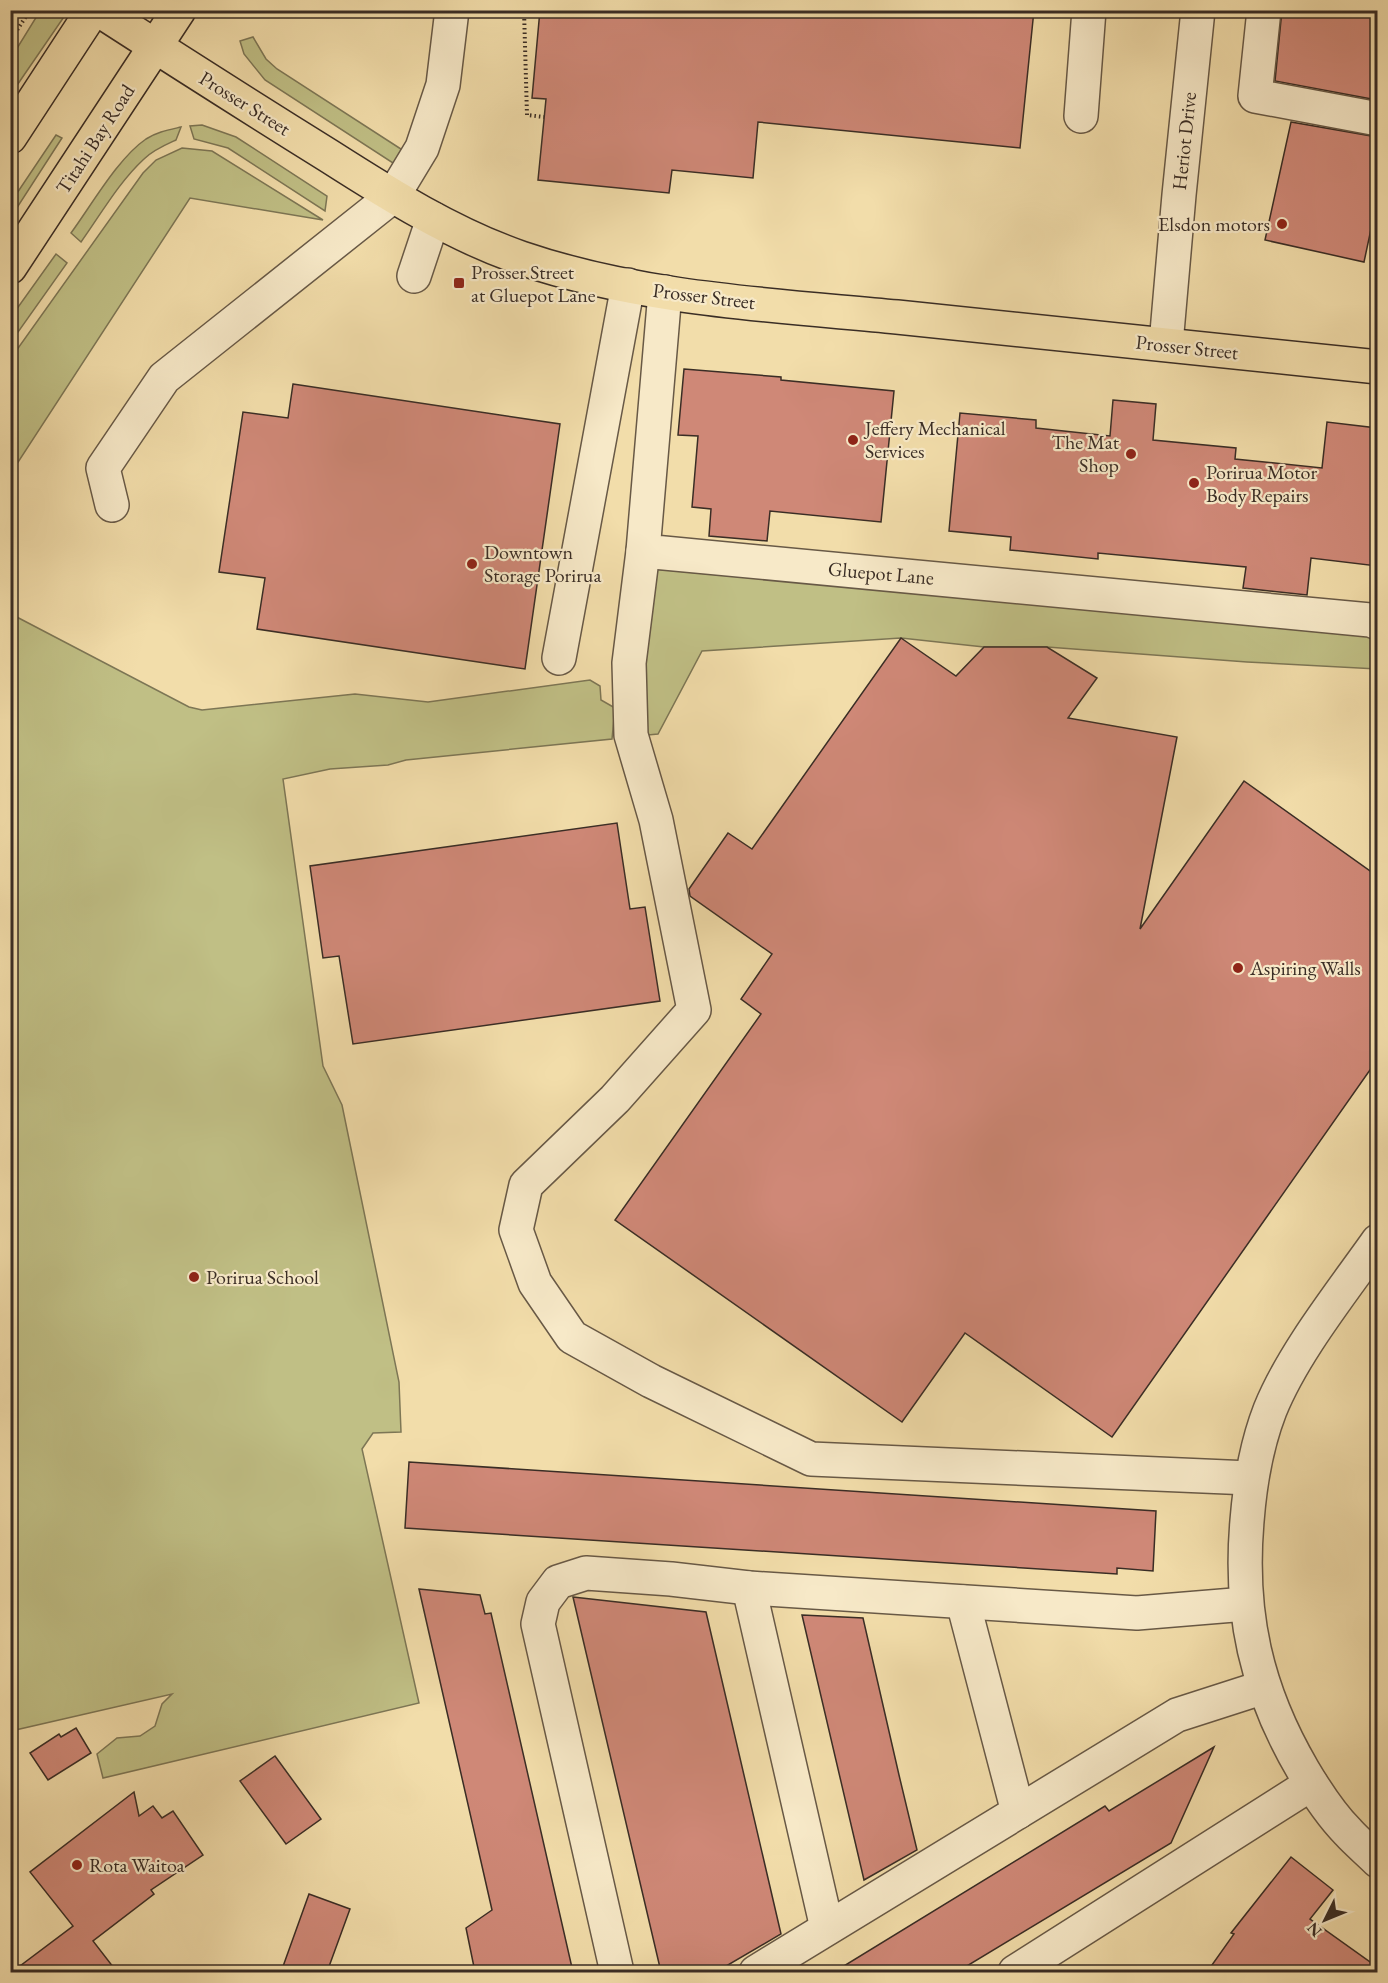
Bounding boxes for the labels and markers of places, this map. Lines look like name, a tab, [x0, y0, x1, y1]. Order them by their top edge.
place label: Elsdon motors	[1158, 211, 1270, 237]
marker: Elsdon motors	[1275, 217, 1289, 231]
place label: Prosser Street at Gluepot Lane	[471, 259, 596, 308]
marker: Prosser Street at Gluepot Lane	[452, 276, 466, 290]
place label: Jeffery Mechanical Services	[863, 415, 1006, 464]
place label: The Mat Shop	[1052, 429, 1120, 478]
marker: Jeffery Mechanical Services	[846, 433, 860, 447]
marker: The Mat Shop	[1124, 447, 1138, 461]
place label: Porirua Motor Body Repairs	[1206, 459, 1317, 508]
marker: Porirua Motor Body Repairs	[1187, 476, 1201, 490]
place label: Downtown Storage Porirua	[484, 539, 601, 588]
marker: Downtown Storage Porirua	[465, 557, 479, 571]
place label: Aspiring Walls	[1249, 955, 1361, 981]
marker: Aspiring Walls	[1231, 961, 1245, 975]
place label: Porirua School	[206, 1264, 319, 1290]
marker: Porirua School	[187, 1270, 201, 1284]
place label: Rota Waitoa	[89, 1852, 184, 1878]
marker: Rota Waitoa	[70, 1858, 84, 1872]

